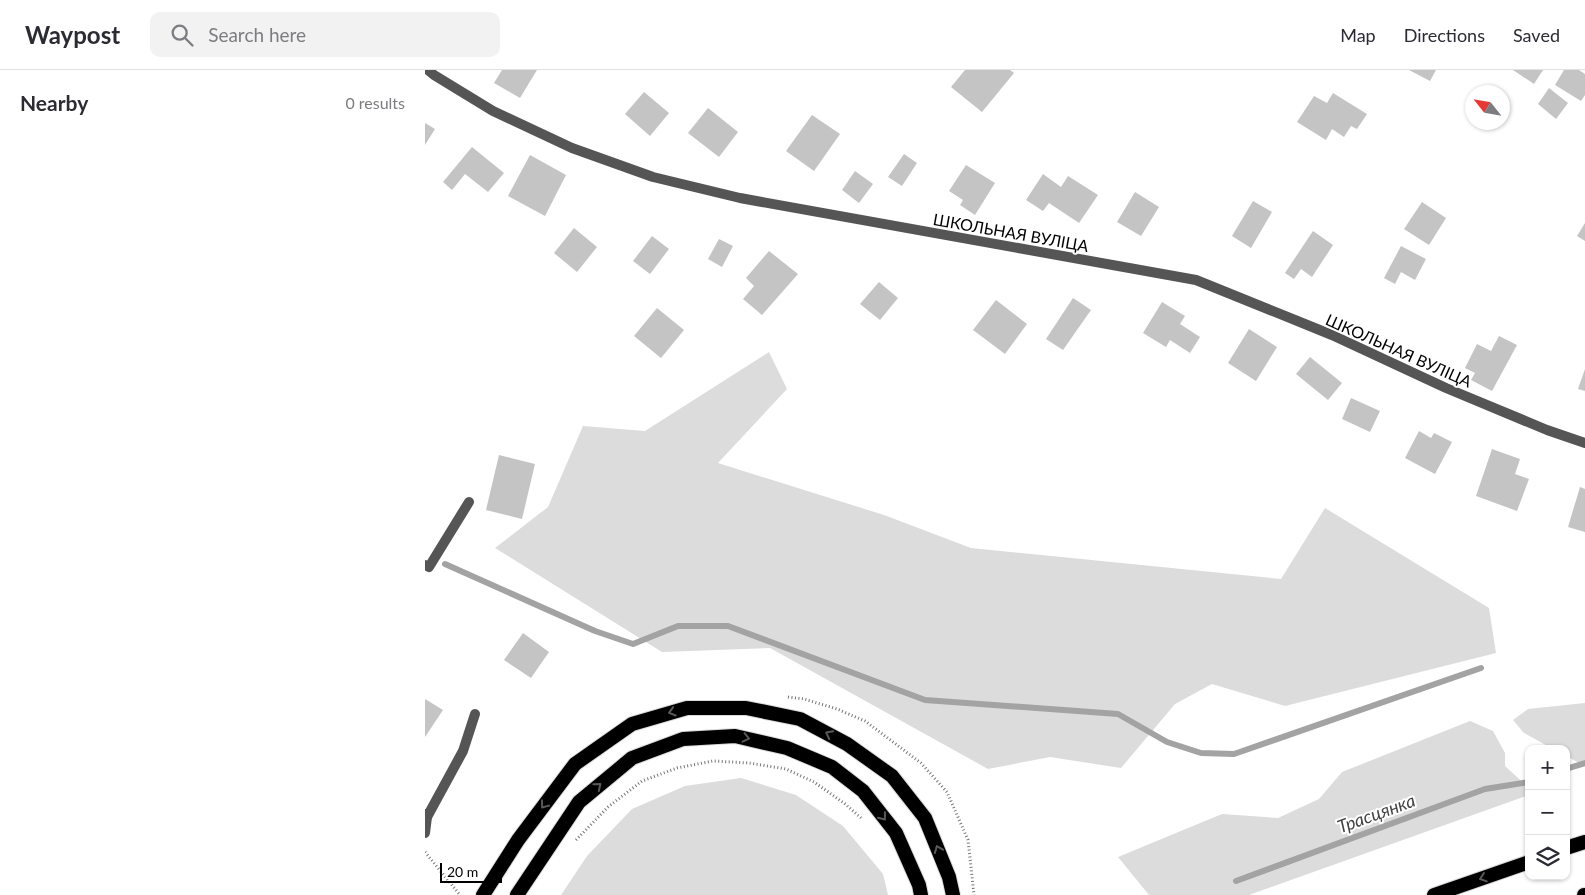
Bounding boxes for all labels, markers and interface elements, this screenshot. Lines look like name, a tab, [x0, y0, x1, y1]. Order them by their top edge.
search box	[150, 12, 500, 57]
text: Waypost	[25, 20, 120, 49]
icon: search	[168, 21, 196, 49]
text: Search here	[208, 23, 306, 46]
text: Map	[1340, 24, 1376, 46]
text: Directions	[1404, 24, 1485, 46]
text: Saved	[1513, 24, 1560, 46]
north arrow	[1465, 85, 1510, 130]
text: Nearby	[20, 90, 88, 115]
text: 0 results	[345, 93, 405, 112]
street label: ШКОЛЬНАЯ ВУЛІЦА	[932, 209, 1090, 255]
street label: ШКОЛЬНАЯ ВУЛІЦА	[1323, 309, 1475, 391]
one-way arrow	[668, 707, 677, 717]
one-way arrow	[825, 730, 834, 740]
one-way arrow	[742, 732, 751, 743]
map controls	[1525, 745, 1570, 880]
button: +	[1525, 745, 1570, 790]
one-way arrow	[592, 783, 601, 792]
water label: Трасцянка	[1334, 789, 1418, 837]
button: −	[1525, 790, 1570, 835]
one-way arrow	[542, 799, 550, 808]
one-way arrow	[877, 811, 886, 820]
button: layers	[1525, 835, 1570, 880]
one-way arrow	[933, 845, 944, 854]
scale bar	[440, 860, 503, 883]
text: 20 m	[447, 863, 478, 880]
one-way arrow	[1479, 872, 1488, 882]

